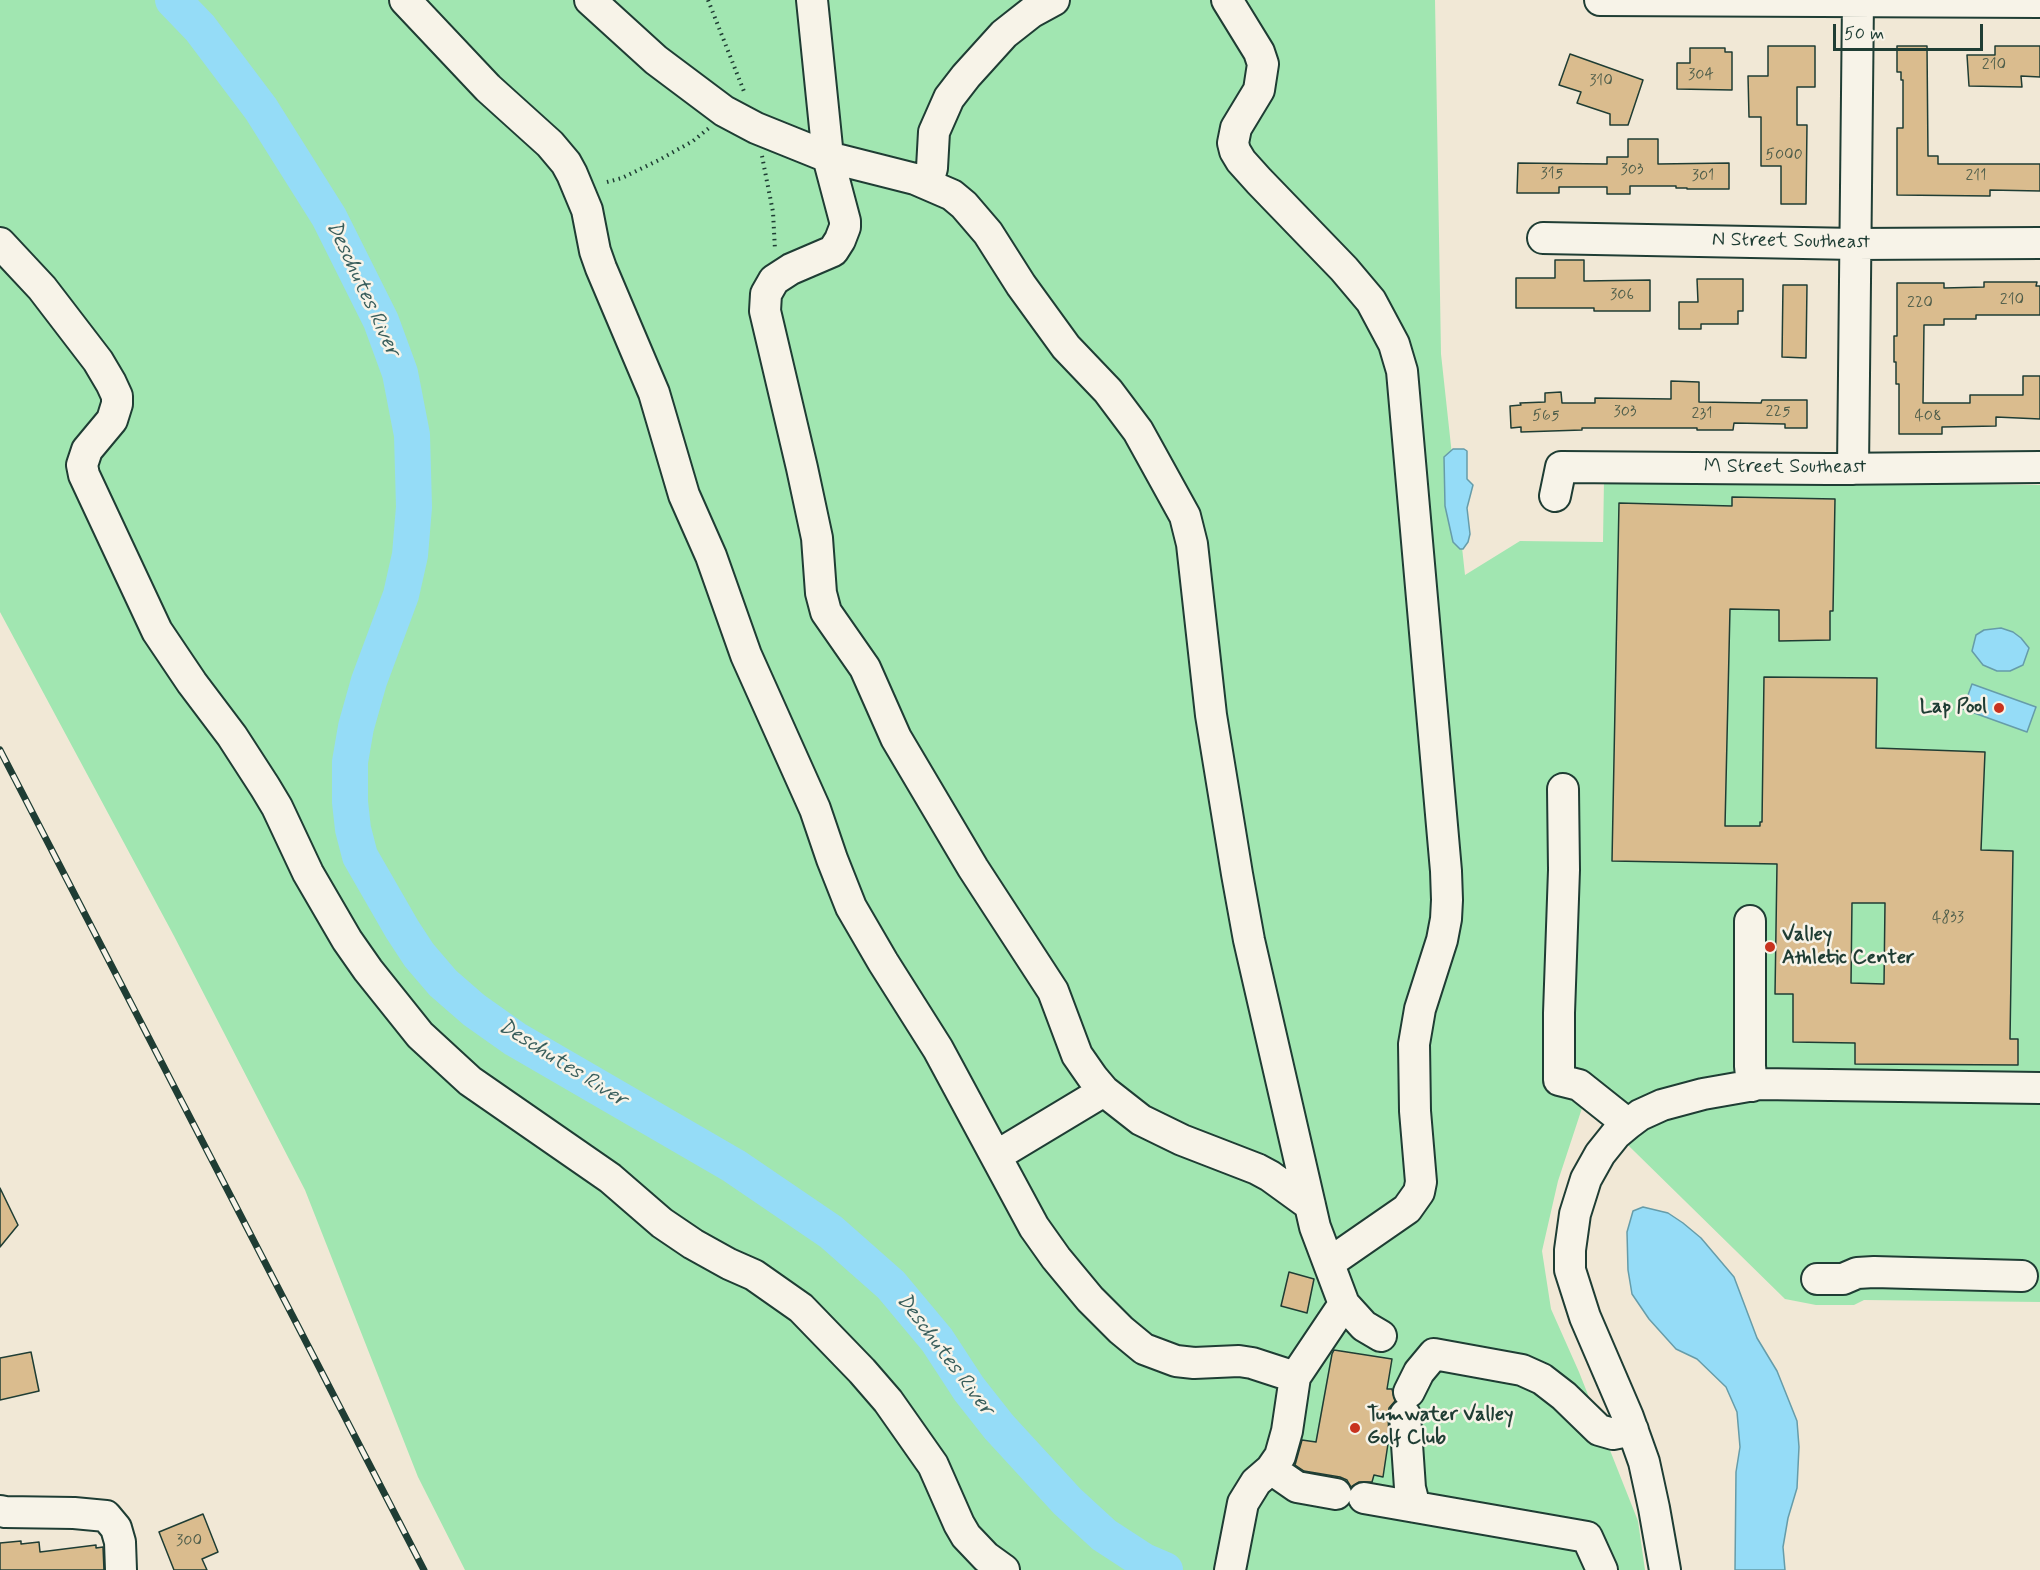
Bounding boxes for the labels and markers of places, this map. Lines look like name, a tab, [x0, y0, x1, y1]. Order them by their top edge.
place label: Lap Pool	[1920, 696, 1987, 720]
marker: Lap Pool	[1992, 701, 2006, 715]
place label: Valley Athletic Center	[1782, 924, 1914, 971]
marker: Valley Athletic Center	[1763, 940, 1777, 954]
place label: Tumwater Valley Golf Club	[1367, 1404, 1513, 1451]
marker: Tumwater Valley Golf Club	[1348, 1421, 1362, 1435]

